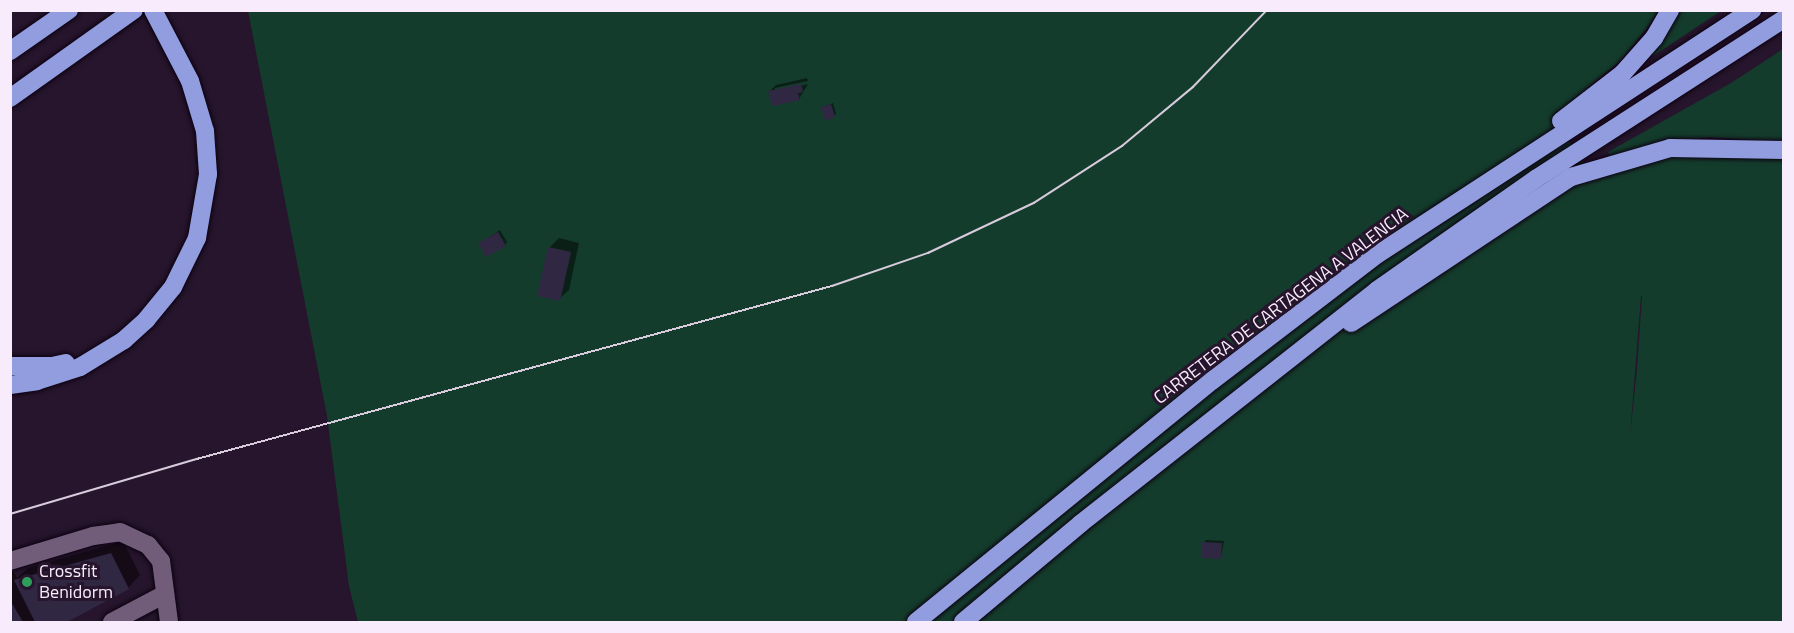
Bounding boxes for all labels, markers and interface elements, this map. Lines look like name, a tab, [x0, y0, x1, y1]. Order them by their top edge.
street label: CARRETERA DE CARTAGENA A VALENCIA	[1150, 203, 1412, 409]
place label: Crossfit Benidorm	[39, 561, 113, 604]
marker: Crossfit Benidorm	[20, 575, 34, 589]

